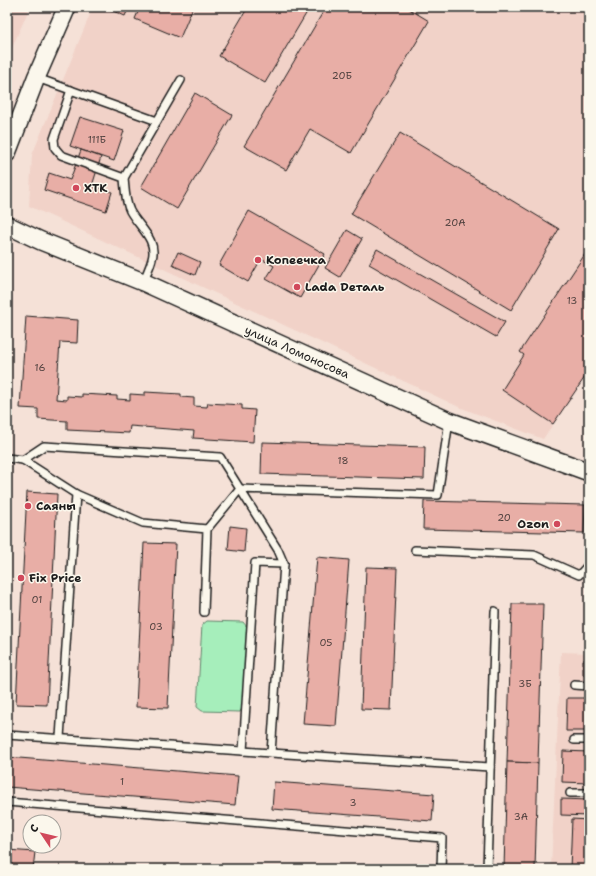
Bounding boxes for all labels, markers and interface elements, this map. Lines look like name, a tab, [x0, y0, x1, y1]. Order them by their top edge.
house number: 20Б	[332, 69, 352, 82]
house number: 111Б	[88, 133, 106, 146]
place label: ХТК	[84, 180, 108, 196]
marker: ХТК	[71, 183, 81, 193]
house number: 20А	[445, 216, 465, 229]
place label: Копеечка	[266, 252, 327, 268]
marker: Копеечка	[253, 255, 263, 265]
place label: Lada Dеталь	[305, 279, 385, 295]
marker: Lada Dеталь	[292, 282, 302, 292]
house number: 13	[567, 294, 577, 307]
street label: улица Ломоносова	[242, 322, 352, 383]
house number: 16	[35, 361, 45, 374]
house number: 18	[337, 454, 349, 467]
place label: Саяны	[36, 498, 76, 514]
marker: Саяны	[23, 501, 33, 511]
house number: 20	[497, 511, 511, 524]
place label: Ozon	[517, 516, 549, 532]
marker: Ozon	[552, 519, 562, 529]
place label: Fix Price	[29, 570, 82, 586]
marker: Fix Price	[16, 573, 26, 583]
house number: 01	[32, 593, 42, 606]
house number: 03	[149, 620, 163, 633]
house number: 05	[319, 636, 333, 649]
house number: 3Б	[518, 677, 532, 690]
house number: 1	[120, 775, 124, 788]
house number: 3	[350, 796, 357, 809]
house number: 3А	[514, 810, 528, 823]
north arrow	[22, 814, 62, 854]
text: С	[26, 821, 42, 836]

